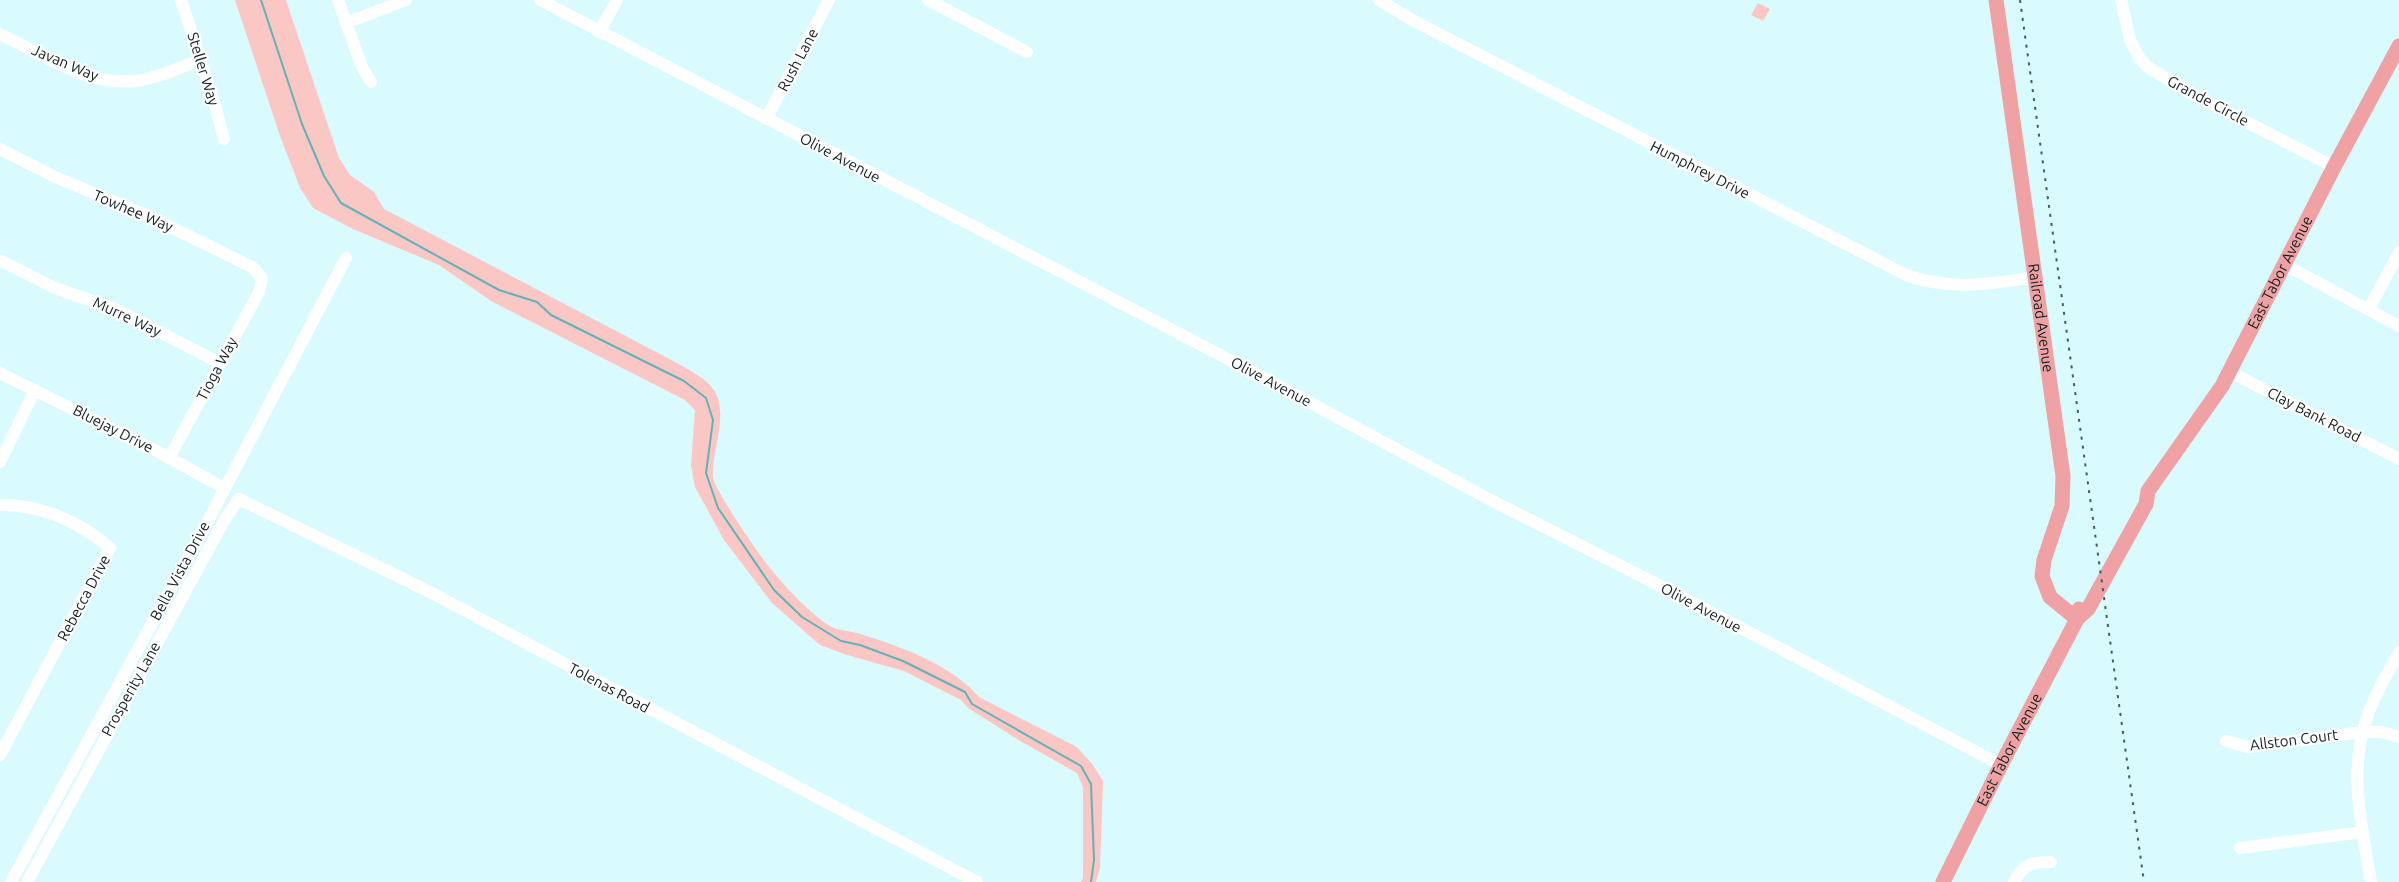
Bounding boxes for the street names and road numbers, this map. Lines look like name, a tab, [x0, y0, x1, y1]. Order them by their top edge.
street label: Rush Lane	[774, 25, 821, 94]
street label: Steller Way	[184, 30, 223, 108]
street label: Javan Way	[29, 41, 101, 84]
street label: Grande Circle	[2164, 72, 2252, 129]
street label: Olive Avenue	[797, 129, 883, 186]
street label: Humphrey Drive	[1648, 137, 1753, 202]
street label: Towhee Way	[91, 186, 176, 235]
street label: East Tabor Avenue	[2244, 213, 2316, 332]
street label: Railroad Avenue	[2025, 262, 2057, 373]
street label: Murre Way	[90, 293, 164, 340]
street label: Tioga Way	[193, 334, 240, 403]
street label: Olive Avenue	[1228, 353, 1314, 410]
street label: Clay Bank Road	[2265, 384, 2364, 445]
street label: Bluejay Drive	[70, 401, 156, 456]
street label: Bella Vista Drive	[146, 518, 213, 623]
street label: Rebecca Drive	[54, 552, 113, 644]
street label: Olive Avenue	[1658, 579, 1744, 636]
street label: Prosperity Lane	[98, 639, 163, 739]
street label: Tolenas Road	[566, 659, 653, 716]
street label: East Tabor Avenue	[1973, 690, 2045, 809]
street label: Allston Court	[2249, 726, 2339, 753]

